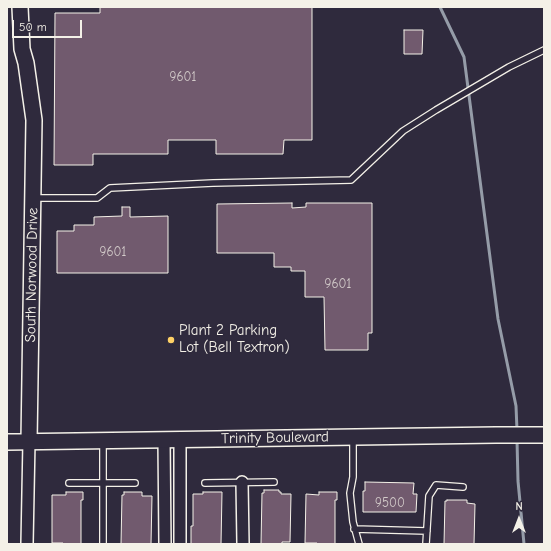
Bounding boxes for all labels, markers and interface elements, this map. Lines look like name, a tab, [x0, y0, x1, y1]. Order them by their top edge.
scale bar	[14, 12, 84, 38]
text: 50 m	[19, 20, 47, 34]
house number: 9601	[169, 69, 197, 85]
street label: South Norwood Drive	[22, 207, 42, 343]
house number: 9601	[99, 244, 127, 260]
house number: 9601	[324, 276, 352, 292]
place label: Plant 2 Parking Lot (Bell Textron)	[179, 322, 290, 357]
marker: Plant 2 Parking Lot (Bell Textron)	[166, 335, 176, 345]
street label: Trinity Boulevard	[221, 428, 329, 448]
house number: 9500	[375, 495, 405, 511]
north arrow	[499, 499, 539, 539]
text: N	[515, 500, 523, 513]

